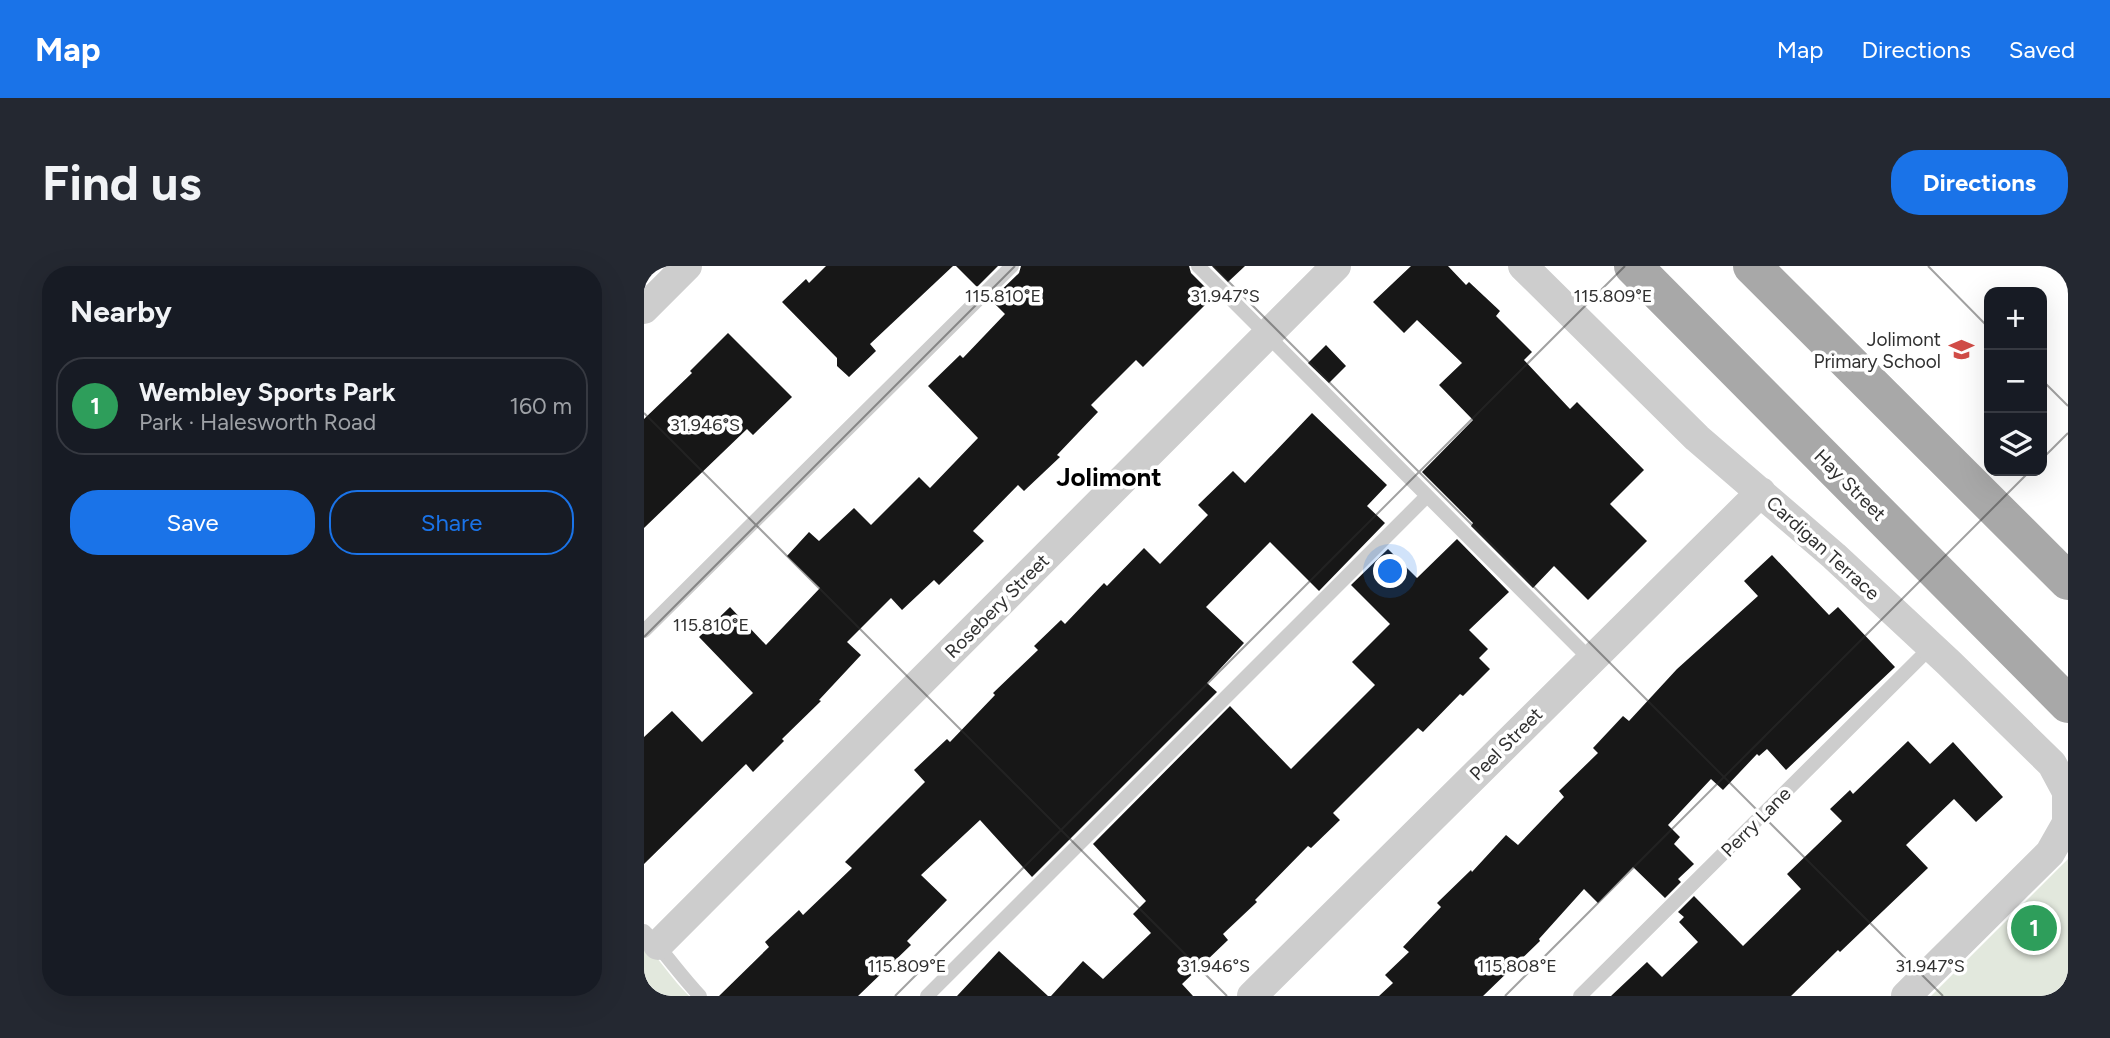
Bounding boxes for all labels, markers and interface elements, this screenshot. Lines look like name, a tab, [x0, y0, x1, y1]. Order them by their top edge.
text: Map	[35, 30, 101, 69]
text: Map	[1777, 35, 1823, 64]
text: Directions	[1861, 35, 1971, 64]
text: Saved	[2009, 35, 2075, 64]
button: Directions	[1891, 150, 2068, 215]
text: Find us	[42, 153, 201, 212]
text: 115.810°E	[965, 285, 1041, 307]
text: 31.947°S	[1190, 285, 1260, 307]
text: 115.809°E	[1573, 285, 1653, 307]
map controls	[1984, 287, 2047, 476]
button: +	[1984, 287, 2047, 350]
text: Nearby	[70, 293, 172, 330]
place label: Jolimont Primary School	[1814, 328, 1941, 373]
school or university icon: Jolimont Primary School	[1947, 336, 1975, 364]
button: −	[1984, 350, 2047, 413]
text: Wembley Sports Park	[139, 376, 396, 408]
text: 1	[90, 392, 100, 420]
text: 160 m	[509, 392, 572, 420]
text: Park · Halesworth Road	[139, 408, 376, 436]
button: layers	[1984, 413, 2047, 476]
text: 31.946°S	[670, 414, 740, 436]
street label: Hay Street	[1809, 444, 1891, 526]
district label: Jolimont	[1056, 461, 1162, 493]
button: Save	[70, 490, 315, 555]
button: Share	[329, 490, 574, 555]
street label: Cardigan Terrace	[1762, 491, 1884, 605]
street label: Rosebery Street	[940, 549, 1054, 663]
your location	[1373, 554, 1407, 588]
text: 115.810°E	[673, 614, 749, 636]
street label: Peel Street	[1465, 703, 1547, 785]
street label: Perry Lane	[1716, 782, 1796, 862]
pin: 1	[2011, 902, 2057, 954]
text: 115.809°E	[867, 955, 947, 977]
text: 31.946°S	[1180, 955, 1250, 977]
text: 115.808°E	[1477, 955, 1557, 977]
text: 31.947°S	[1895, 955, 1965, 977]

